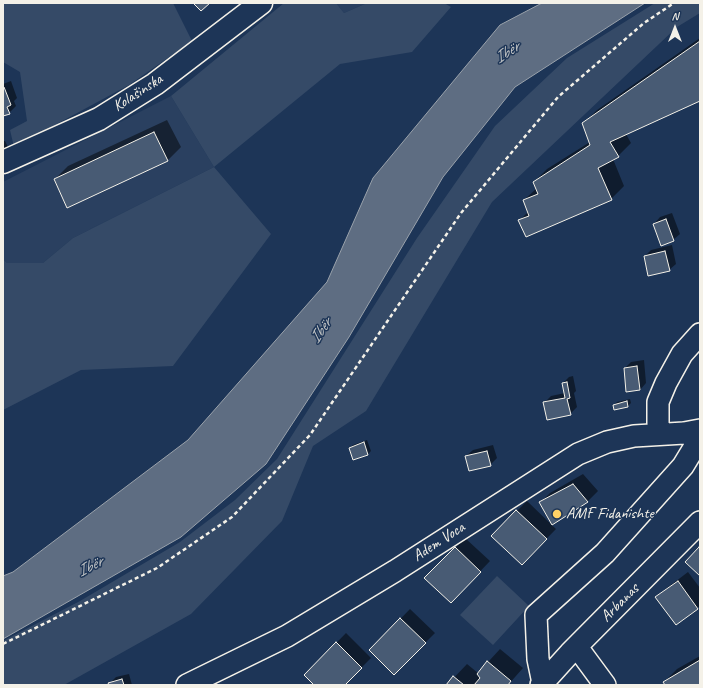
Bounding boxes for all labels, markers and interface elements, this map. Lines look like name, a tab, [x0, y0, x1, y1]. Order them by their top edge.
north arrow	[655, 8, 695, 48]
text: N	[672, 9, 678, 23]
water label: Ibër	[491, 37, 523, 69]
street label: Kolašinska	[110, 70, 166, 116]
water label: Ibër	[305, 314, 337, 348]
place label: AMF Fidanishte	[566, 504, 654, 524]
marker: AMF Fidanishte	[551, 508, 563, 520]
street label: Adem Voca	[409, 518, 469, 566]
water label: Ibër	[74, 552, 106, 582]
street label: Arbanas	[597, 580, 643, 626]

